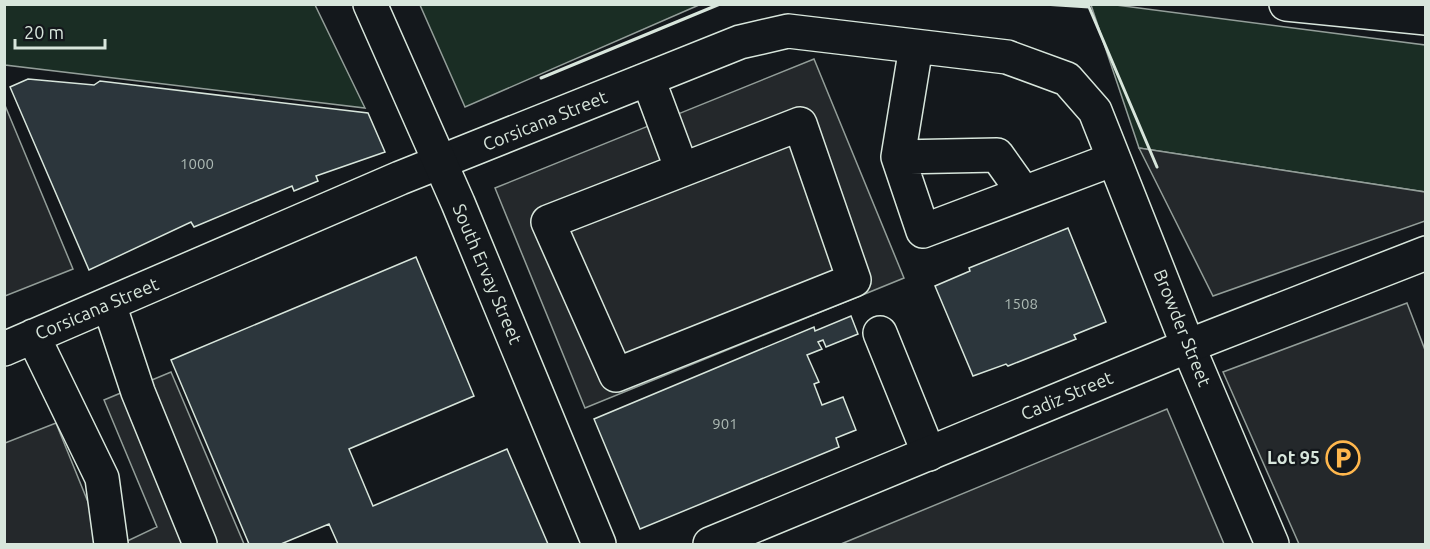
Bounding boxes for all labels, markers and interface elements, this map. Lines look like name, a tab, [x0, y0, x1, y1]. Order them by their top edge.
scale bar	[15, 12, 105, 50]
text: 20 m	[24, 22, 64, 42]
street label: Corsicana Street	[480, 86, 610, 154]
house number: 1000	[180, 155, 214, 172]
street label: South Ervay Street	[449, 201, 526, 347]
street label: Browder Street	[1150, 266, 1215, 389]
street label: Corsicana Street	[32, 273, 161, 343]
house number: 1508	[1004, 295, 1038, 312]
street label: Cadiz Street	[1018, 367, 1116, 423]
house number: 901	[712, 415, 738, 432]
parking icon: Lot 95	[1325, 440, 1361, 476]
place label: Lot 95	[1267, 447, 1320, 467]

